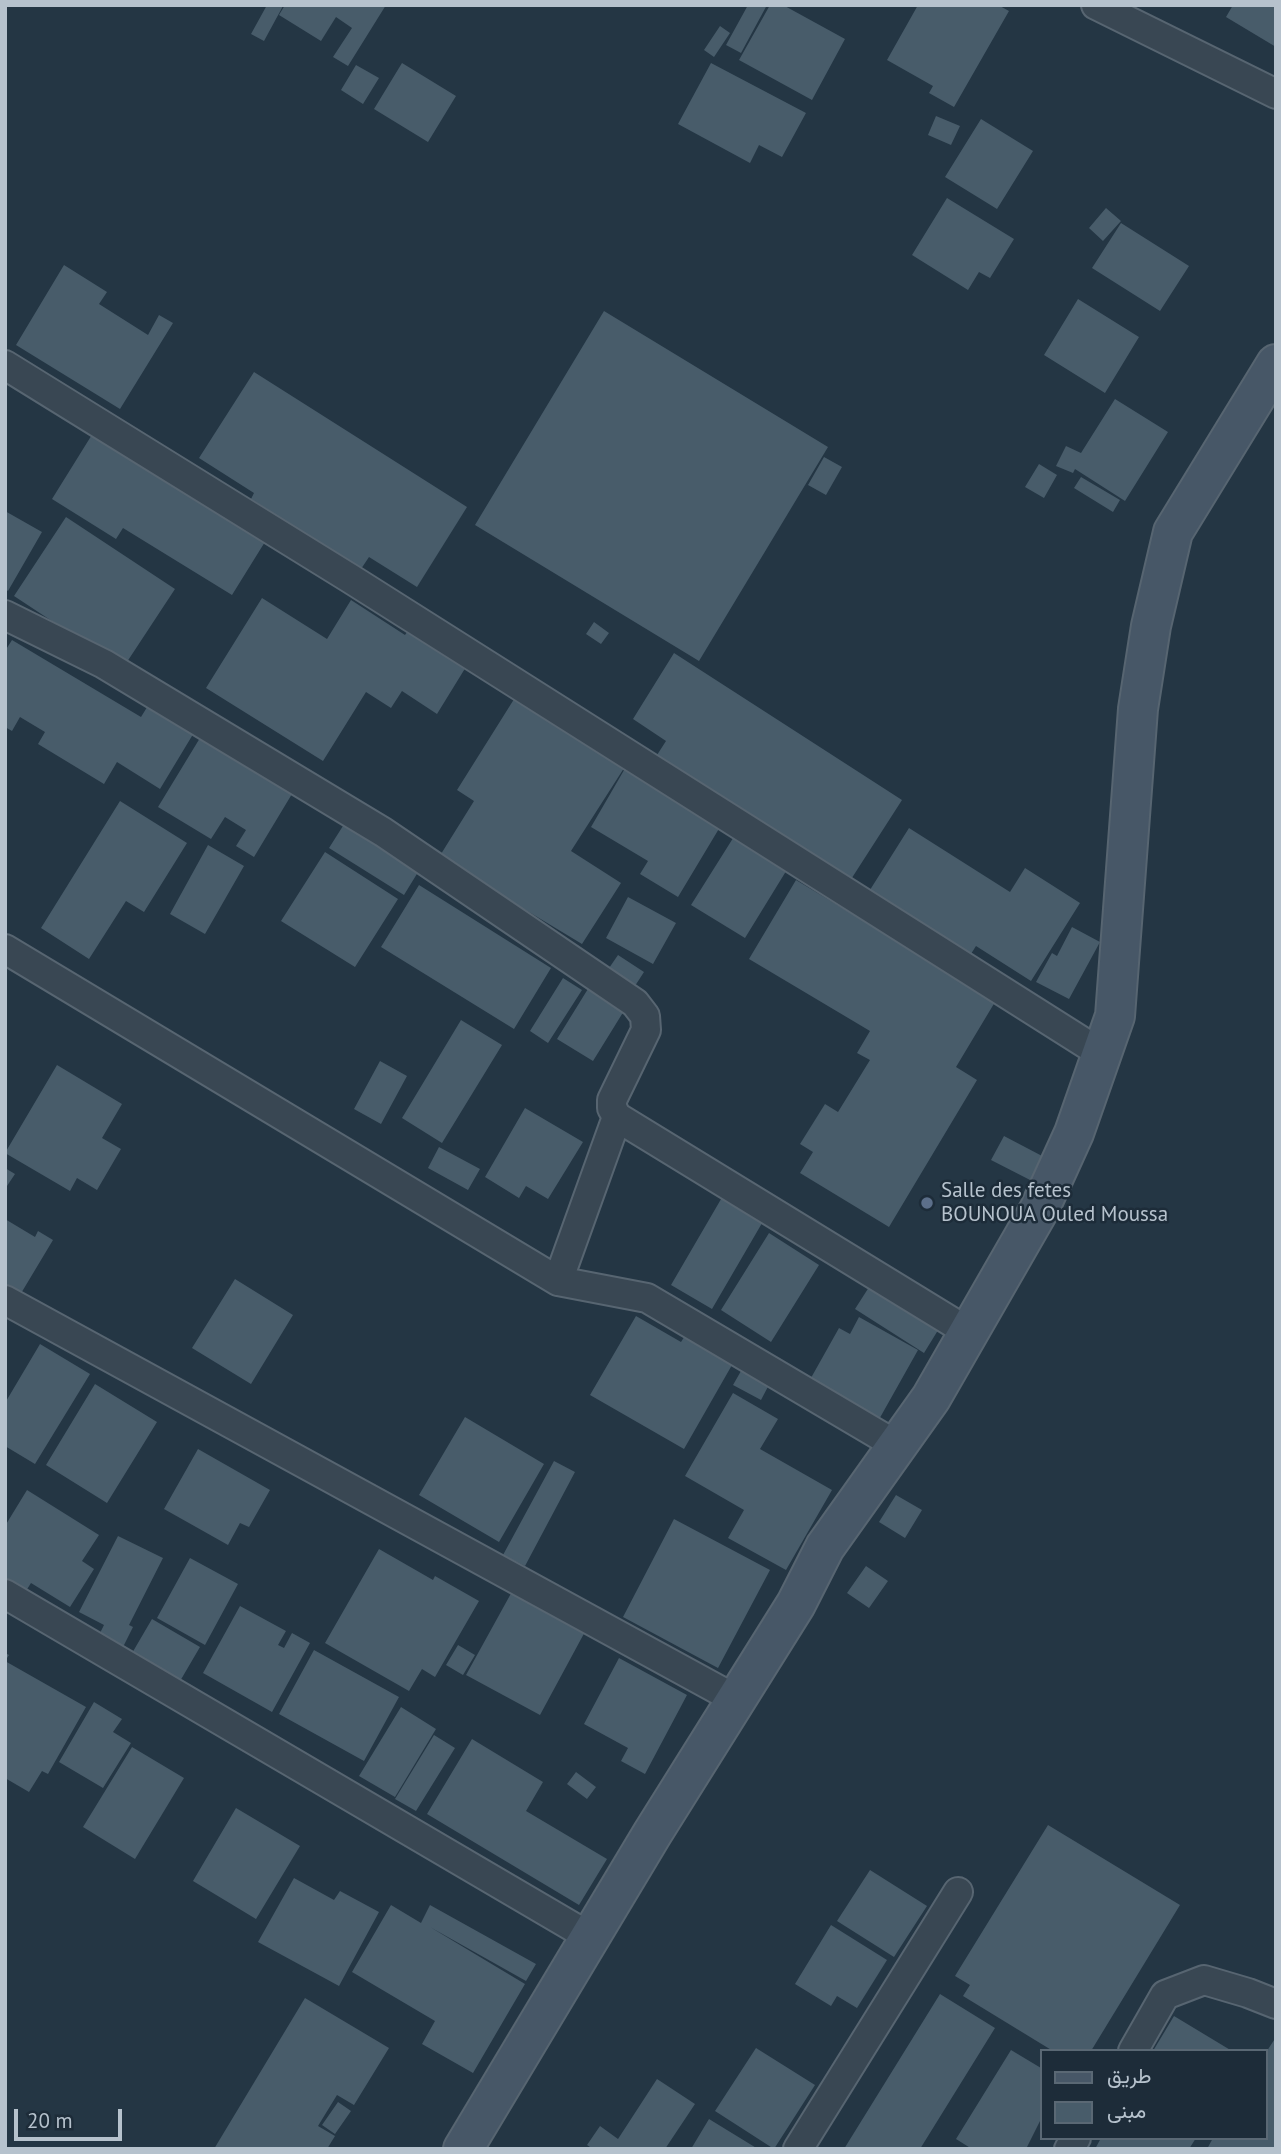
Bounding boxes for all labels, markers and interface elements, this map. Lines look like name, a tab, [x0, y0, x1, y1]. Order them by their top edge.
place label: Salle des fetes BOUNOUA Ouled Moussa	[941, 1178, 1168, 1228]
marker: Salle des fetes BOUNOUA Ouled Moussa	[919, 1195, 935, 1211]
legend	[1040, 2049, 1267, 2140]
text: طريق	[1107, 2062, 1152, 2089]
scale bar	[18, 2094, 126, 2138]
text: مبنى	[1107, 2097, 1146, 2124]
text: 20 m	[27, 2107, 73, 2134]

